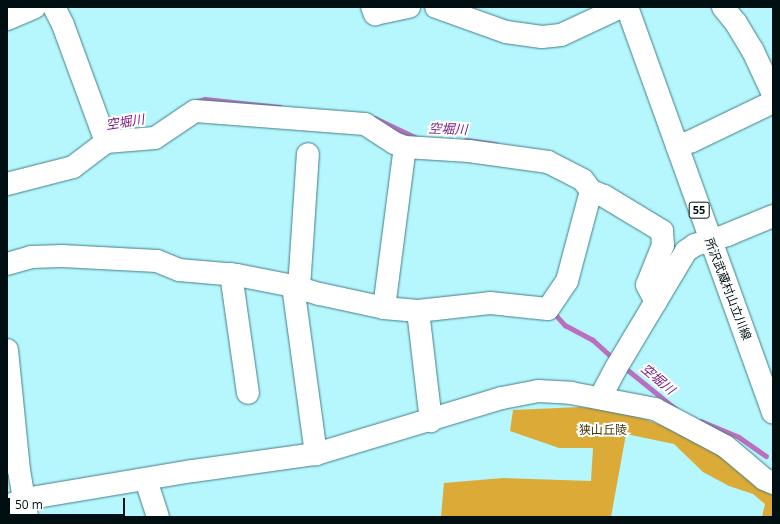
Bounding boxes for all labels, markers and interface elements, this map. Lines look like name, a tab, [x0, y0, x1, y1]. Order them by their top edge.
water label: 空堀川	[105, 111, 145, 133]
water label: 空堀川	[428, 121, 468, 137]
road number: 55	[688, 201, 710, 219]
street label: 所沢武蔵村山立川線	[702, 236, 754, 342]
water label: 空堀川	[638, 360, 678, 398]
park label: 狭山丘陵	[579, 423, 627, 437]
scale bar	[10, 490, 127, 516]
text: 50 m	[15, 496, 43, 513]

